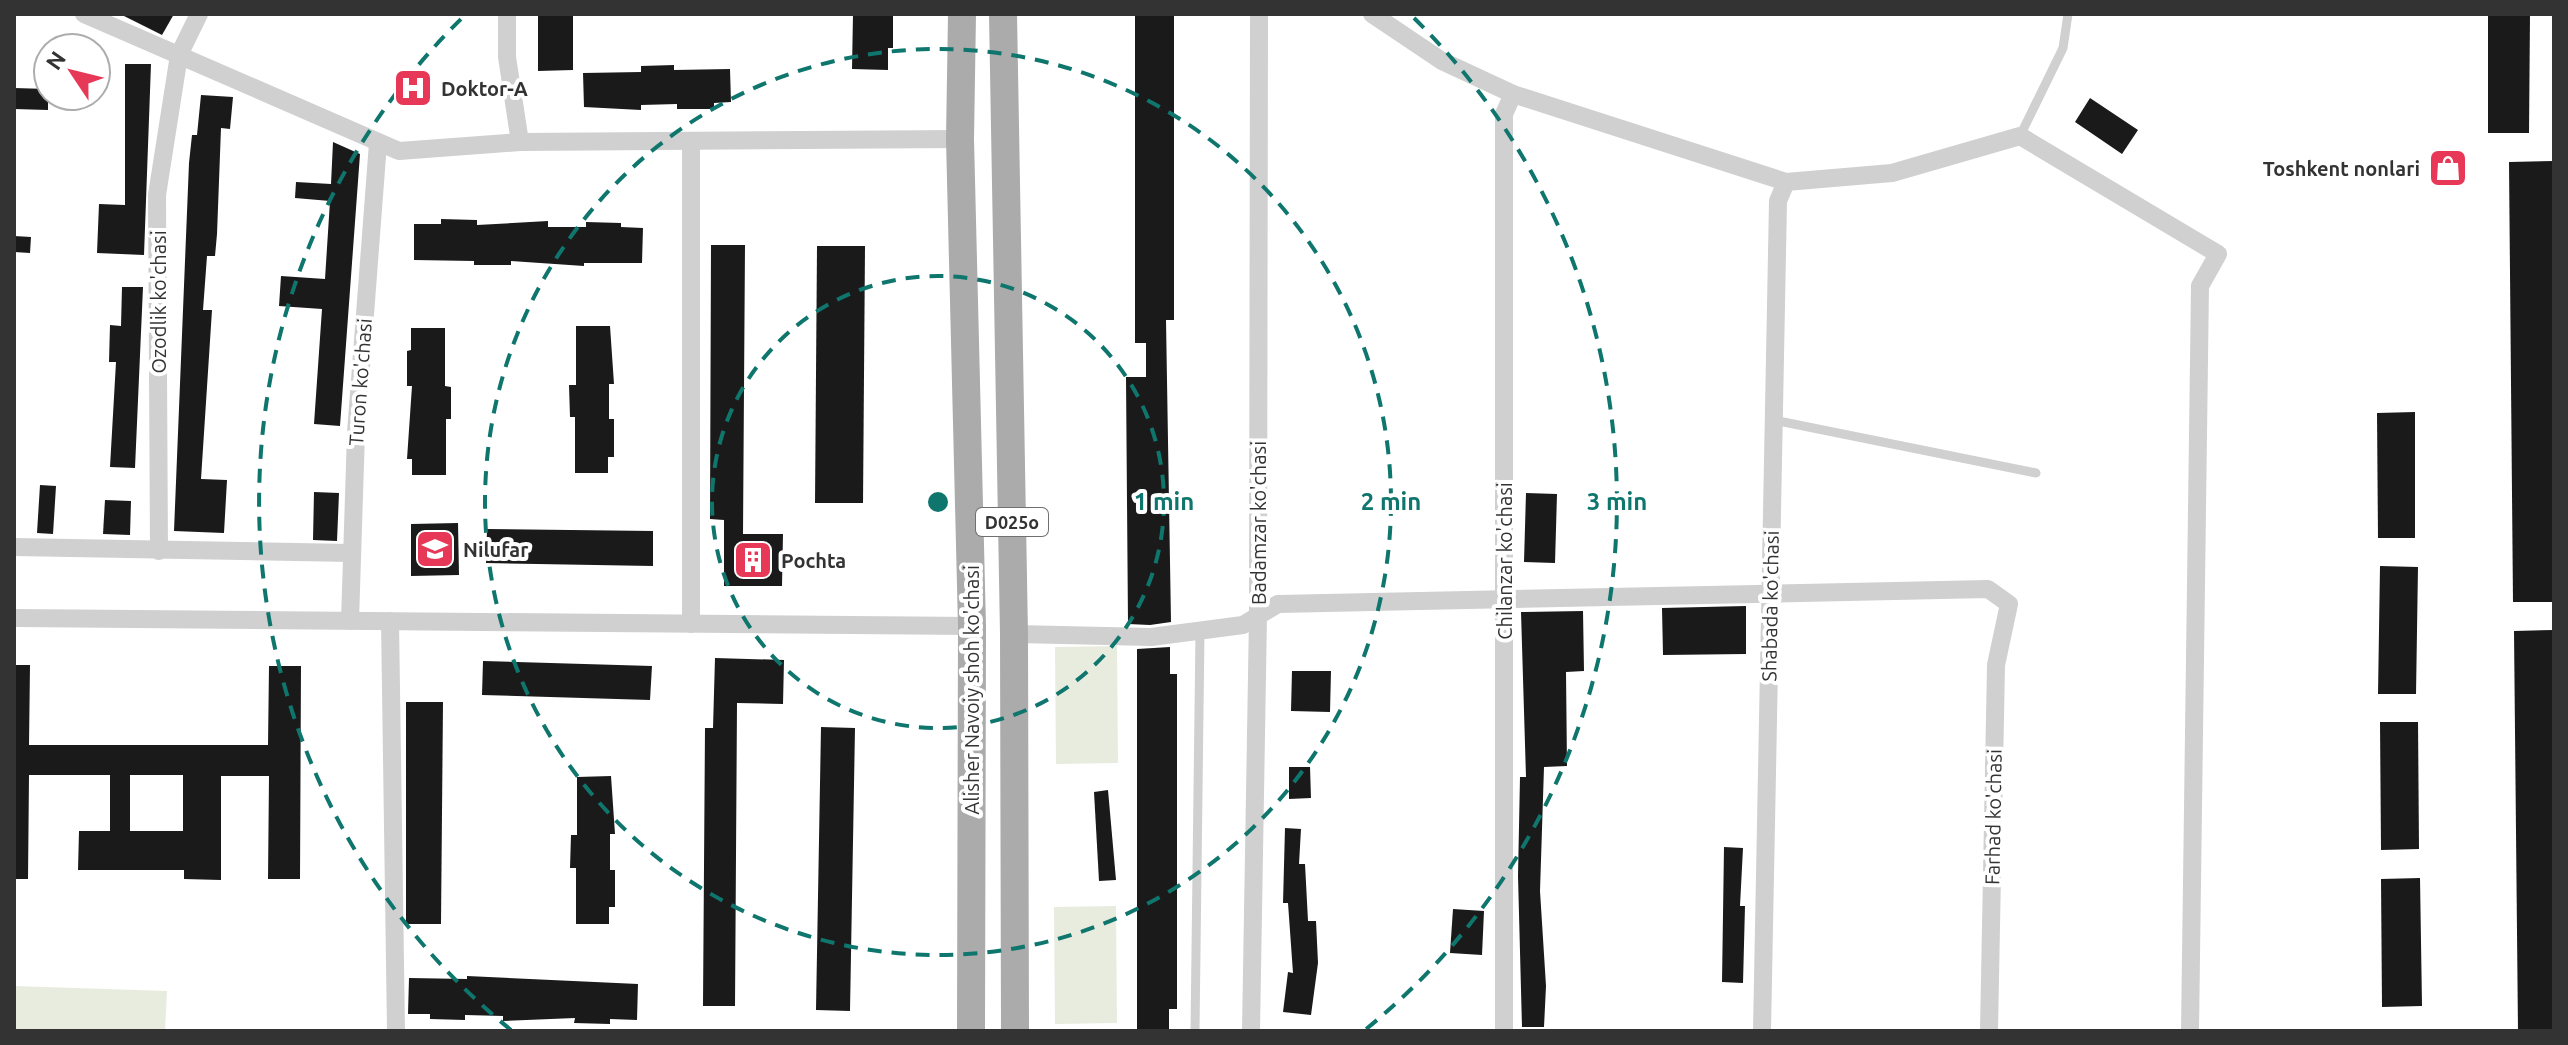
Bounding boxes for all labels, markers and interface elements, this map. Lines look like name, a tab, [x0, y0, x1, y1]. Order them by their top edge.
north arrow	[32, 32, 112, 112]
text: N	[40, 46, 70, 74]
hospital icon: Doktor-A	[392, 67, 434, 109]
place label: Doktor-A	[441, 77, 528, 100]
shop icon: Toshkent nonlari	[2427, 147, 2469, 189]
place label: Toshkent nonlari	[2263, 157, 2420, 180]
street label: Ozodlik ko'chasi	[147, 230, 170, 374]
street label: Turon ko'chasi	[344, 318, 376, 446]
street label: Badamzar ko'chasi	[1247, 441, 1270, 605]
street label: Chilanzar ko'chasi	[1493, 482, 1516, 640]
centre of rings	[924, 488, 952, 516]
text: 1 min	[1134, 488, 1194, 515]
text: 2 min	[1361, 488, 1421, 515]
text: 3 min	[1587, 488, 1647, 515]
road number: D025o	[976, 508, 1048, 536]
school or university icon: Nilufar	[414, 528, 456, 570]
street label: Shabada ko'chasi	[1757, 530, 1783, 682]
place label: Nilufar	[463, 538, 529, 561]
building icon: Pochta	[732, 539, 774, 581]
place label: Pochta	[781, 549, 846, 572]
street label: Alisher Navoiy shoh ko'chasi	[960, 565, 983, 815]
street label: Farhad ko'chasi	[1980, 749, 2006, 885]

